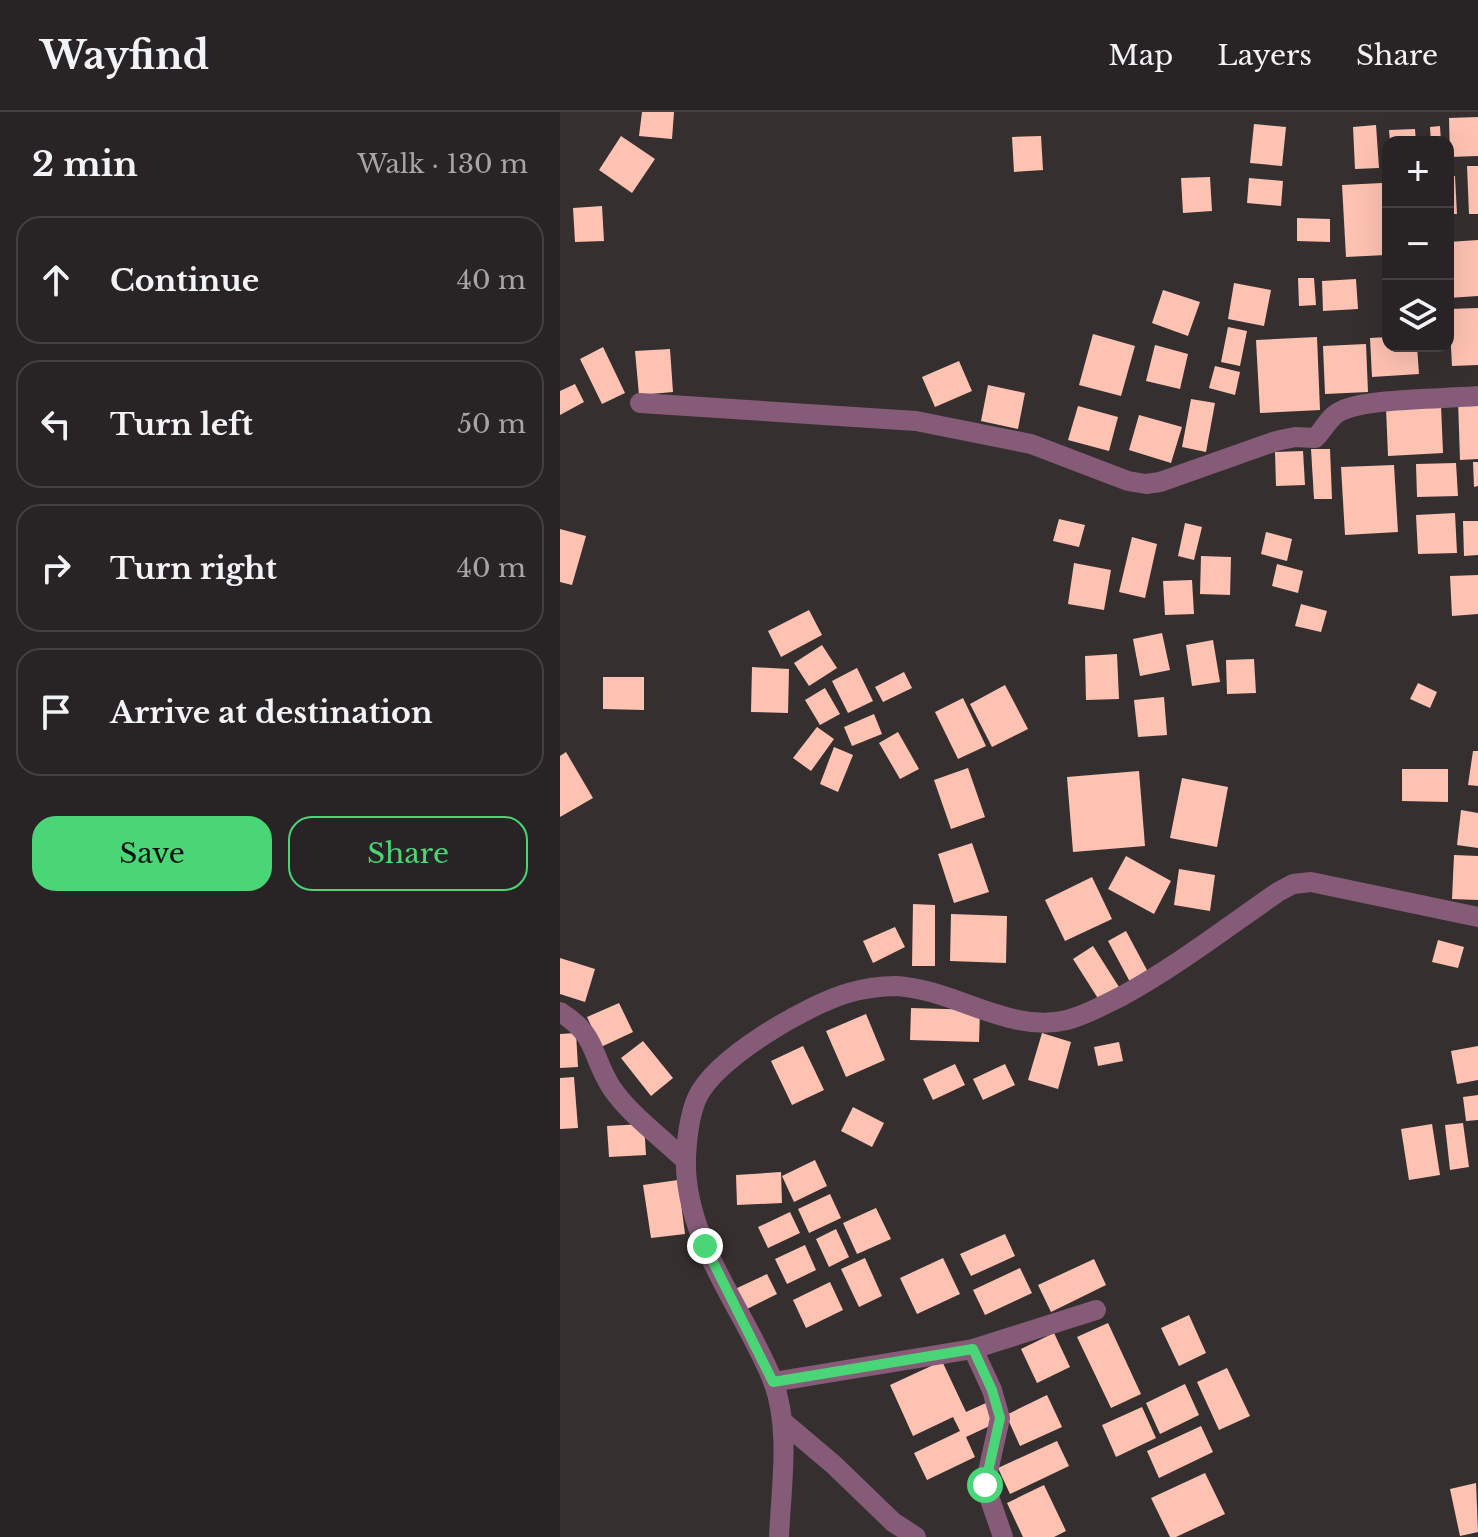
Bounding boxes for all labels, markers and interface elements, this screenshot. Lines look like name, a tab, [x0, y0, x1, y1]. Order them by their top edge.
text: Wayfind	[40, 32, 209, 79]
text: Map	[1108, 38, 1173, 73]
text: Layers	[1217, 38, 1312, 73]
text: Share	[1356, 38, 1438, 73]
map controls	[1382, 136, 1454, 352]
button: +	[1382, 136, 1454, 208]
text: 2 min	[32, 143, 138, 185]
text: Walk · 130 m	[357, 148, 528, 180]
button: −	[1382, 208, 1454, 280]
icon: ahead	[34, 258, 78, 302]
text: Continue	[110, 262, 259, 299]
text: 40 m	[457, 264, 526, 296]
button: layers	[1382, 280, 1454, 352]
icon: left	[34, 402, 78, 446]
text: Turn left	[110, 406, 253, 443]
text: 50 m	[457, 408, 526, 440]
icon: right	[34, 546, 78, 590]
text: Turn right	[110, 550, 277, 587]
text: 40 m	[457, 552, 526, 584]
icon: arrive	[34, 690, 78, 734]
text: Arrive at destination	[110, 694, 433, 731]
button: Save	[32, 816, 272, 891]
button: Share	[288, 816, 528, 891]
route end	[687, 1228, 723, 1264]
route start	[967, 1467, 1003, 1503]

